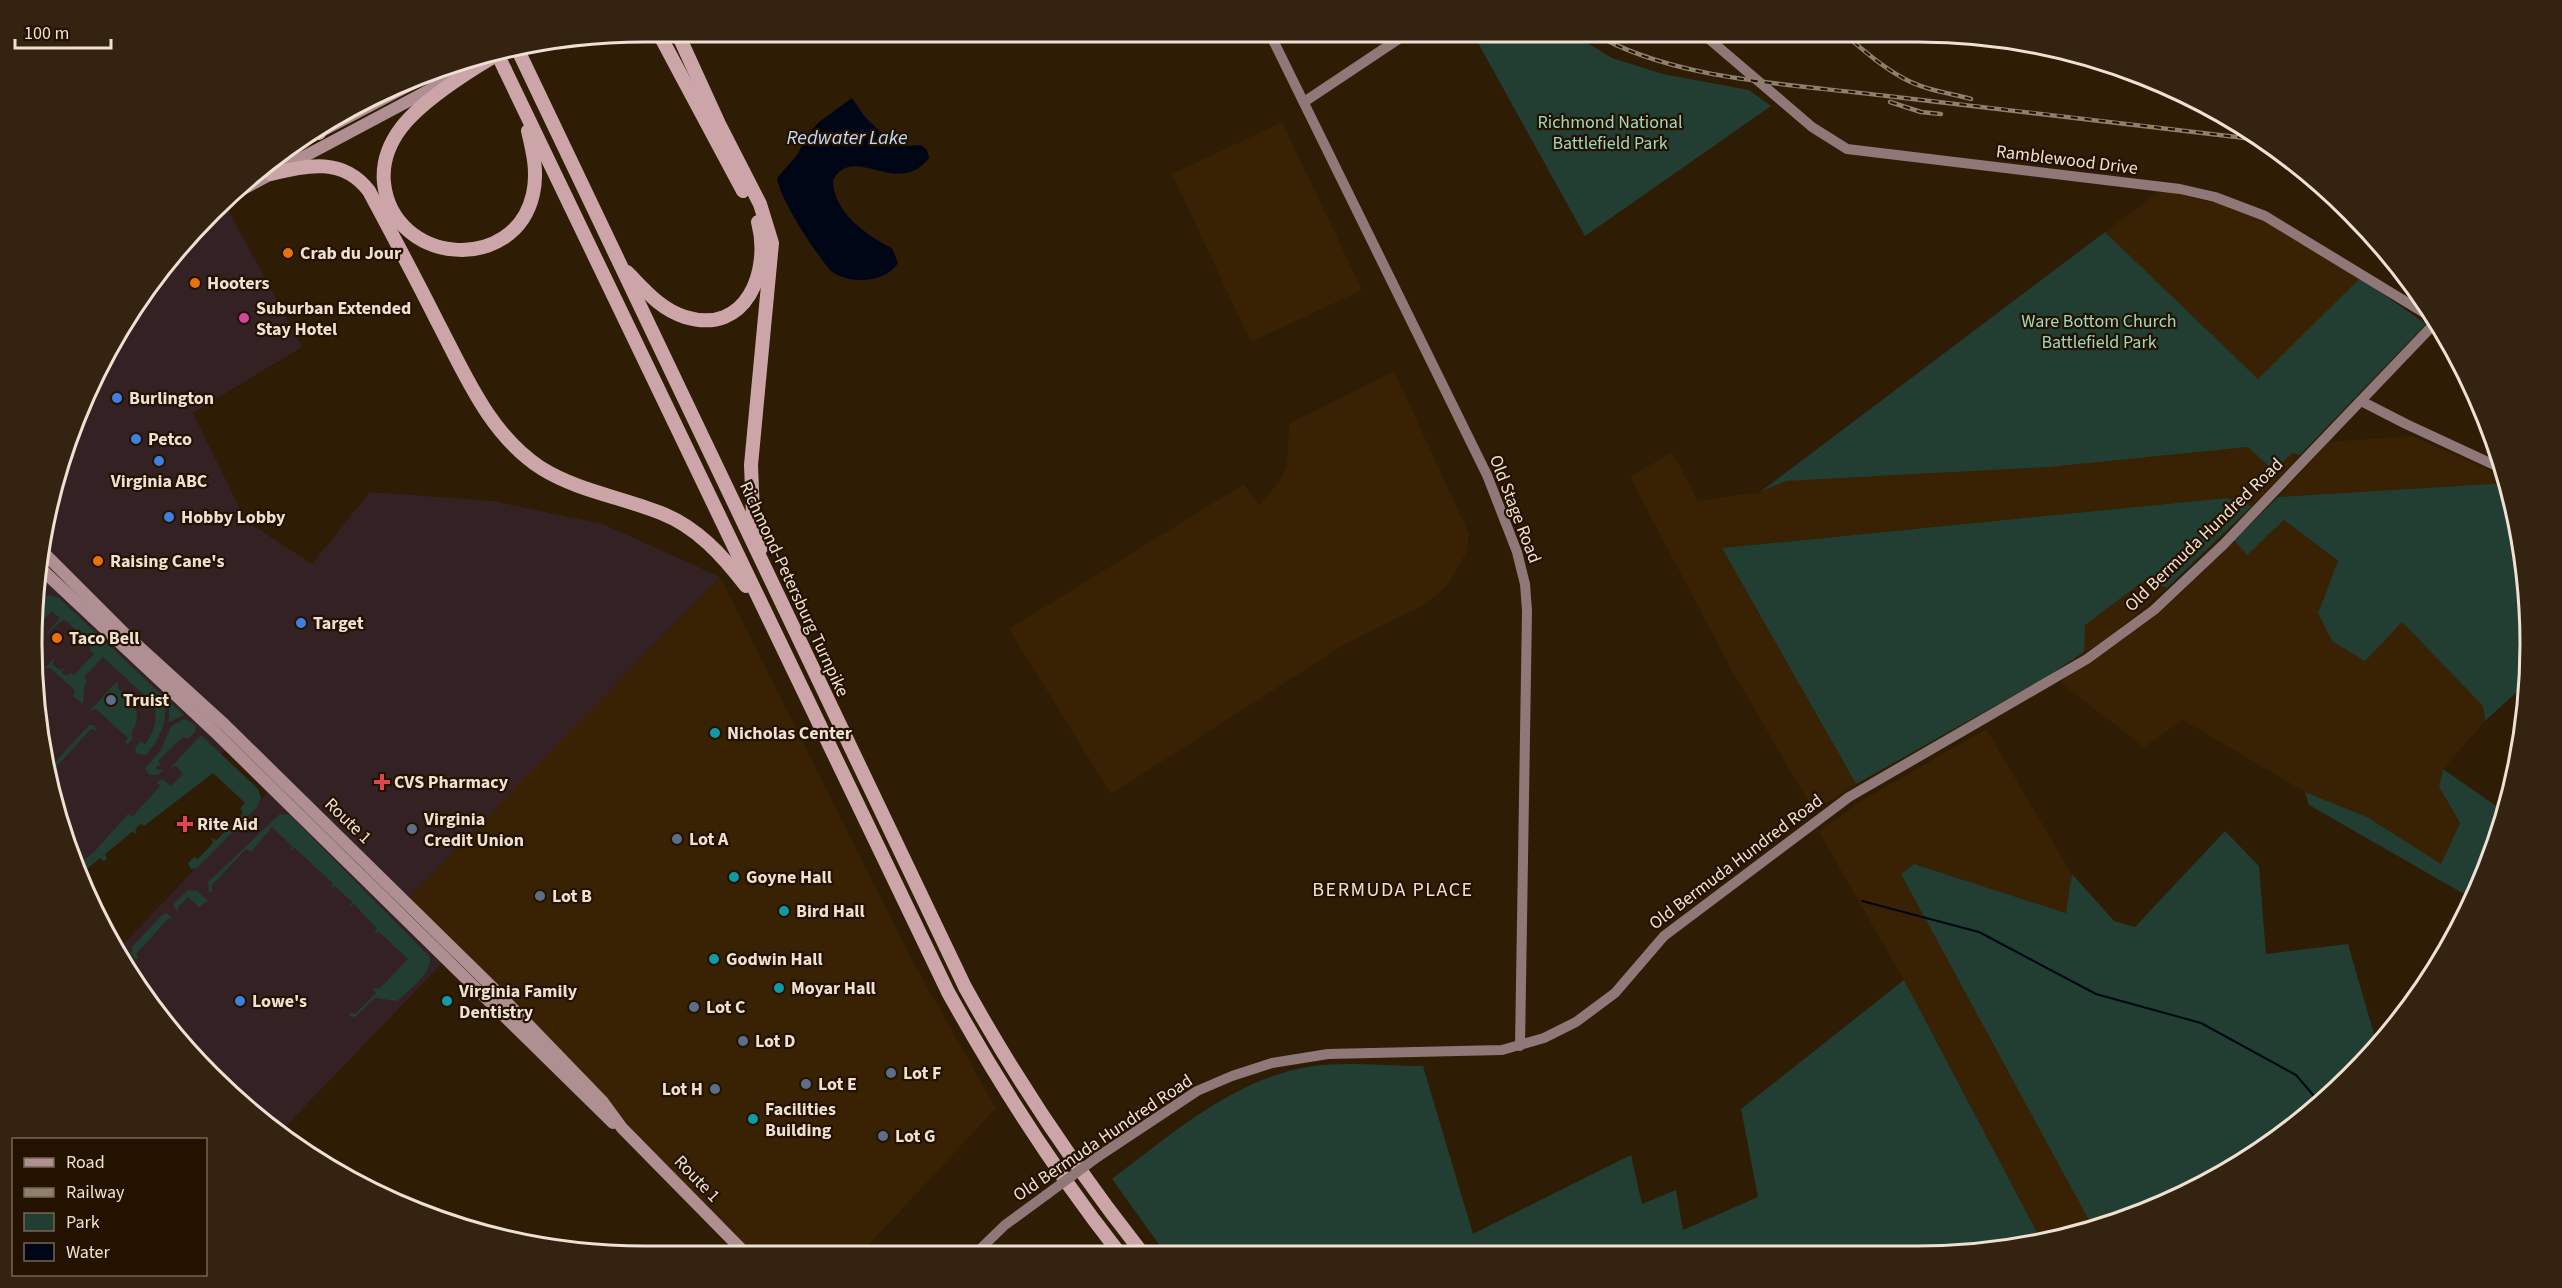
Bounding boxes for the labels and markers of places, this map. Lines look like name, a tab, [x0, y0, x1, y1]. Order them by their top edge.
place label: Crab du Jour	[300, 241, 402, 266]
marker: Crab du Jour	[281, 246, 295, 260]
place label: Hooters	[207, 271, 270, 296]
marker: Hooters	[188, 276, 202, 290]
place label: Suburban Extended Stay Hotel	[256, 296, 411, 342]
marker: Suburban Extended Stay Hotel	[237, 311, 251, 325]
place label: Burlington	[129, 386, 214, 411]
marker: Burlington	[110, 391, 124, 405]
place label: Petco	[148, 427, 192, 452]
marker: Petco	[129, 432, 143, 446]
marker: Virginia ABC	[152, 454, 166, 468]
place label: Virginia ABC	[110, 469, 208, 494]
place label: Hobby Lobby	[181, 505, 286, 530]
marker: Hobby Lobby	[162, 510, 176, 524]
place label: Raising Cane's	[110, 549, 224, 574]
marker: Raising Cane's	[91, 554, 105, 568]
place label: Target	[313, 611, 364, 636]
marker: Target	[294, 616, 308, 630]
place label: Taco Bell	[69, 626, 139, 651]
marker: Taco Bell	[50, 631, 64, 645]
place label: Truist	[123, 688, 169, 713]
marker: Truist	[104, 693, 118, 707]
place label: Nicholas Center	[727, 721, 853, 746]
marker: Nicholas Center	[708, 726, 722, 740]
place label: CVS Pharmacy	[394, 770, 509, 795]
marker: CVS Pharmacy	[375, 775, 389, 789]
place label: Virginia Credit Union	[423, 807, 524, 853]
place label: Rite Aid	[197, 812, 258, 837]
marker: Rite Aid	[178, 817, 192, 831]
marker: Virginia Credit Union	[405, 822, 419, 836]
place label: Lot A	[689, 827, 729, 852]
marker: Lot A	[670, 832, 684, 846]
place label: Goyne Hall	[746, 865, 832, 890]
marker: Goyne Hall	[727, 870, 741, 884]
place label: Lot B	[552, 884, 592, 909]
marker: Lot B	[533, 889, 547, 903]
place label: Bird Hall	[796, 899, 865, 924]
marker: Bird Hall	[777, 904, 791, 918]
place label: Godwin Hall	[726, 947, 823, 972]
marker: Godwin Hall	[707, 952, 721, 966]
place label: Moyar Hall	[791, 976, 876, 1001]
place label: Virginia Family Dentistry	[458, 979, 578, 1025]
marker: Moyar Hall	[772, 981, 786, 995]
place label: Lowe's	[252, 989, 307, 1014]
marker: Lowe's	[233, 994, 247, 1008]
marker: Virginia Family Dentistry	[440, 994, 454, 1008]
place label: Lot C	[706, 995, 746, 1020]
marker: Lot C	[687, 1000, 701, 1014]
place label: Lot D	[755, 1029, 796, 1054]
marker: Lot D	[736, 1034, 750, 1048]
place label: Lot F	[903, 1061, 942, 1086]
marker: Lot F	[884, 1066, 898, 1080]
place label: Lot E	[818, 1072, 857, 1097]
place label: Lot H	[662, 1077, 703, 1102]
marker: Lot E	[799, 1077, 813, 1091]
marker: Lot H	[708, 1082, 722, 1096]
place label: Facilities Building	[765, 1097, 836, 1143]
marker: Facilities Building	[746, 1112, 760, 1126]
place label: Lot G	[895, 1124, 936, 1149]
marker: Lot G	[876, 1129, 890, 1143]

